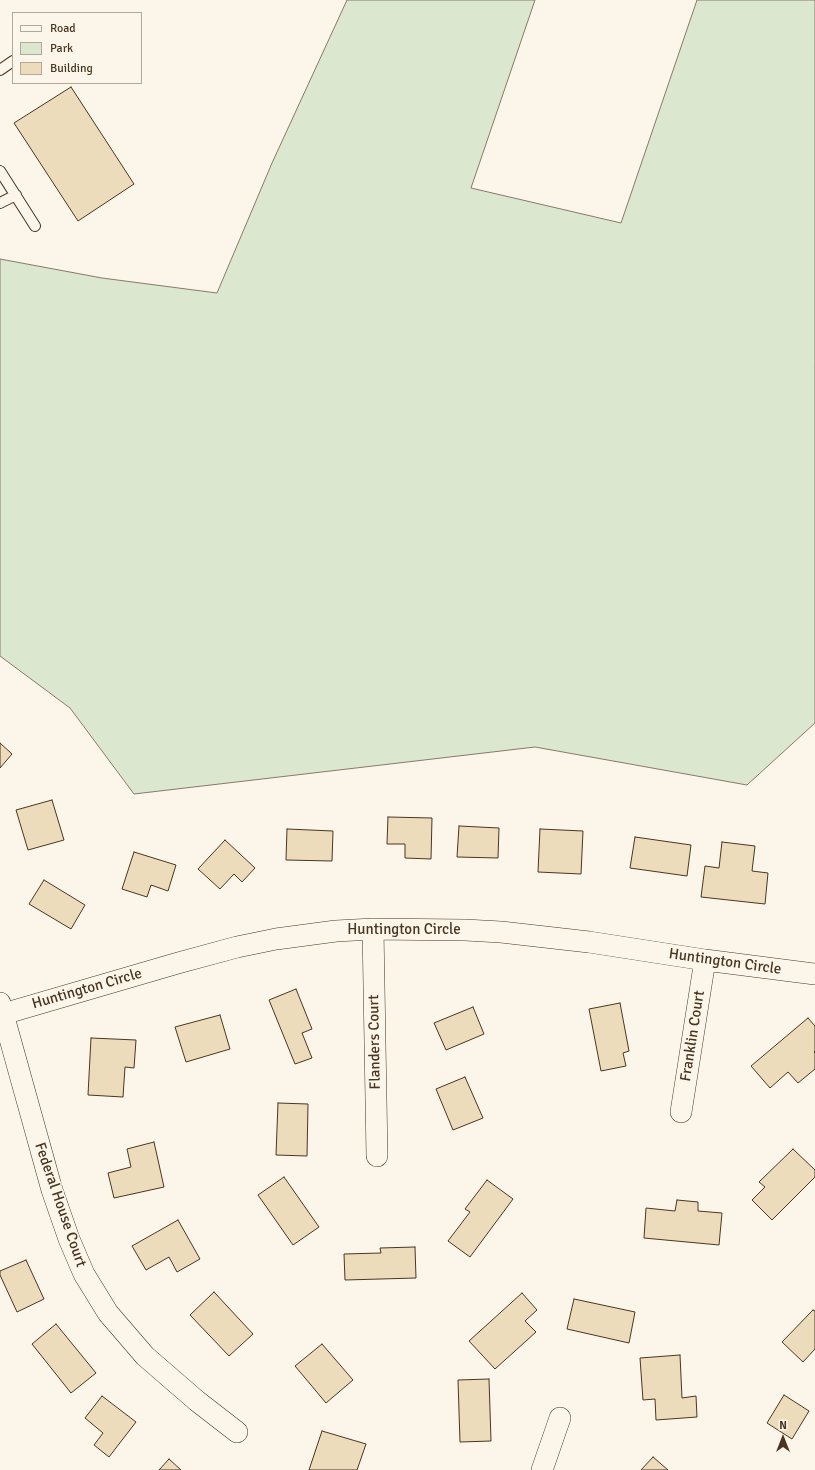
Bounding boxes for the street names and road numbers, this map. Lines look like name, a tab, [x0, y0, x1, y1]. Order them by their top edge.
street label: Huntington Circle	[347, 921, 461, 939]
street label: Huntington Circle	[667, 945, 783, 979]
street label: Huntington Circle	[30, 965, 144, 1013]
street label: Franklin Court	[677, 989, 709, 1083]
street label: Flanders Court	[365, 994, 385, 1090]
street label: Federal House Court	[30, 1140, 90, 1270]

